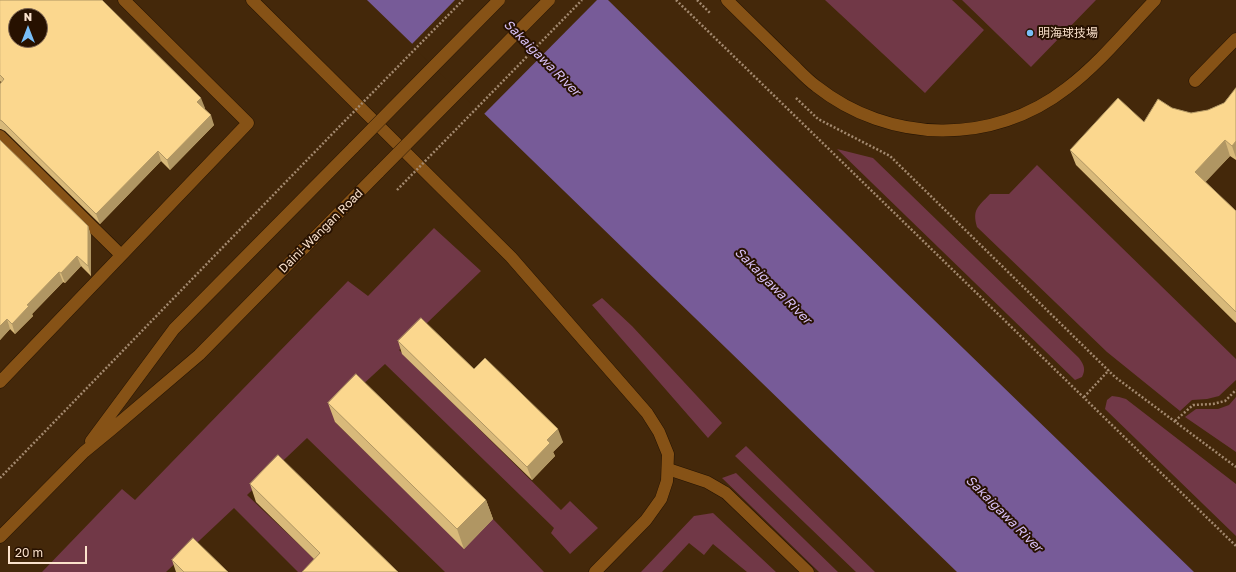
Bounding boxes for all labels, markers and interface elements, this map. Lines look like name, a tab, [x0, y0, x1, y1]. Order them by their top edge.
north arrow	[8, 8, 48, 48]
text: N	[24, 10, 32, 23]
water label: Sakaigawa River	[501, 17, 583, 99]
place label: 明海球技場	[1038, 26, 1098, 40]
marker: 明海球技場	[1025, 28, 1035, 38]
street label: Daini-Wangan Road	[276, 186, 366, 276]
water label: Sakaigawa River	[732, 245, 814, 327]
water label: Sakaigawa River	[963, 473, 1045, 555]
scale bar	[10, 538, 89, 564]
text: 20 m	[15, 545, 43, 560]

